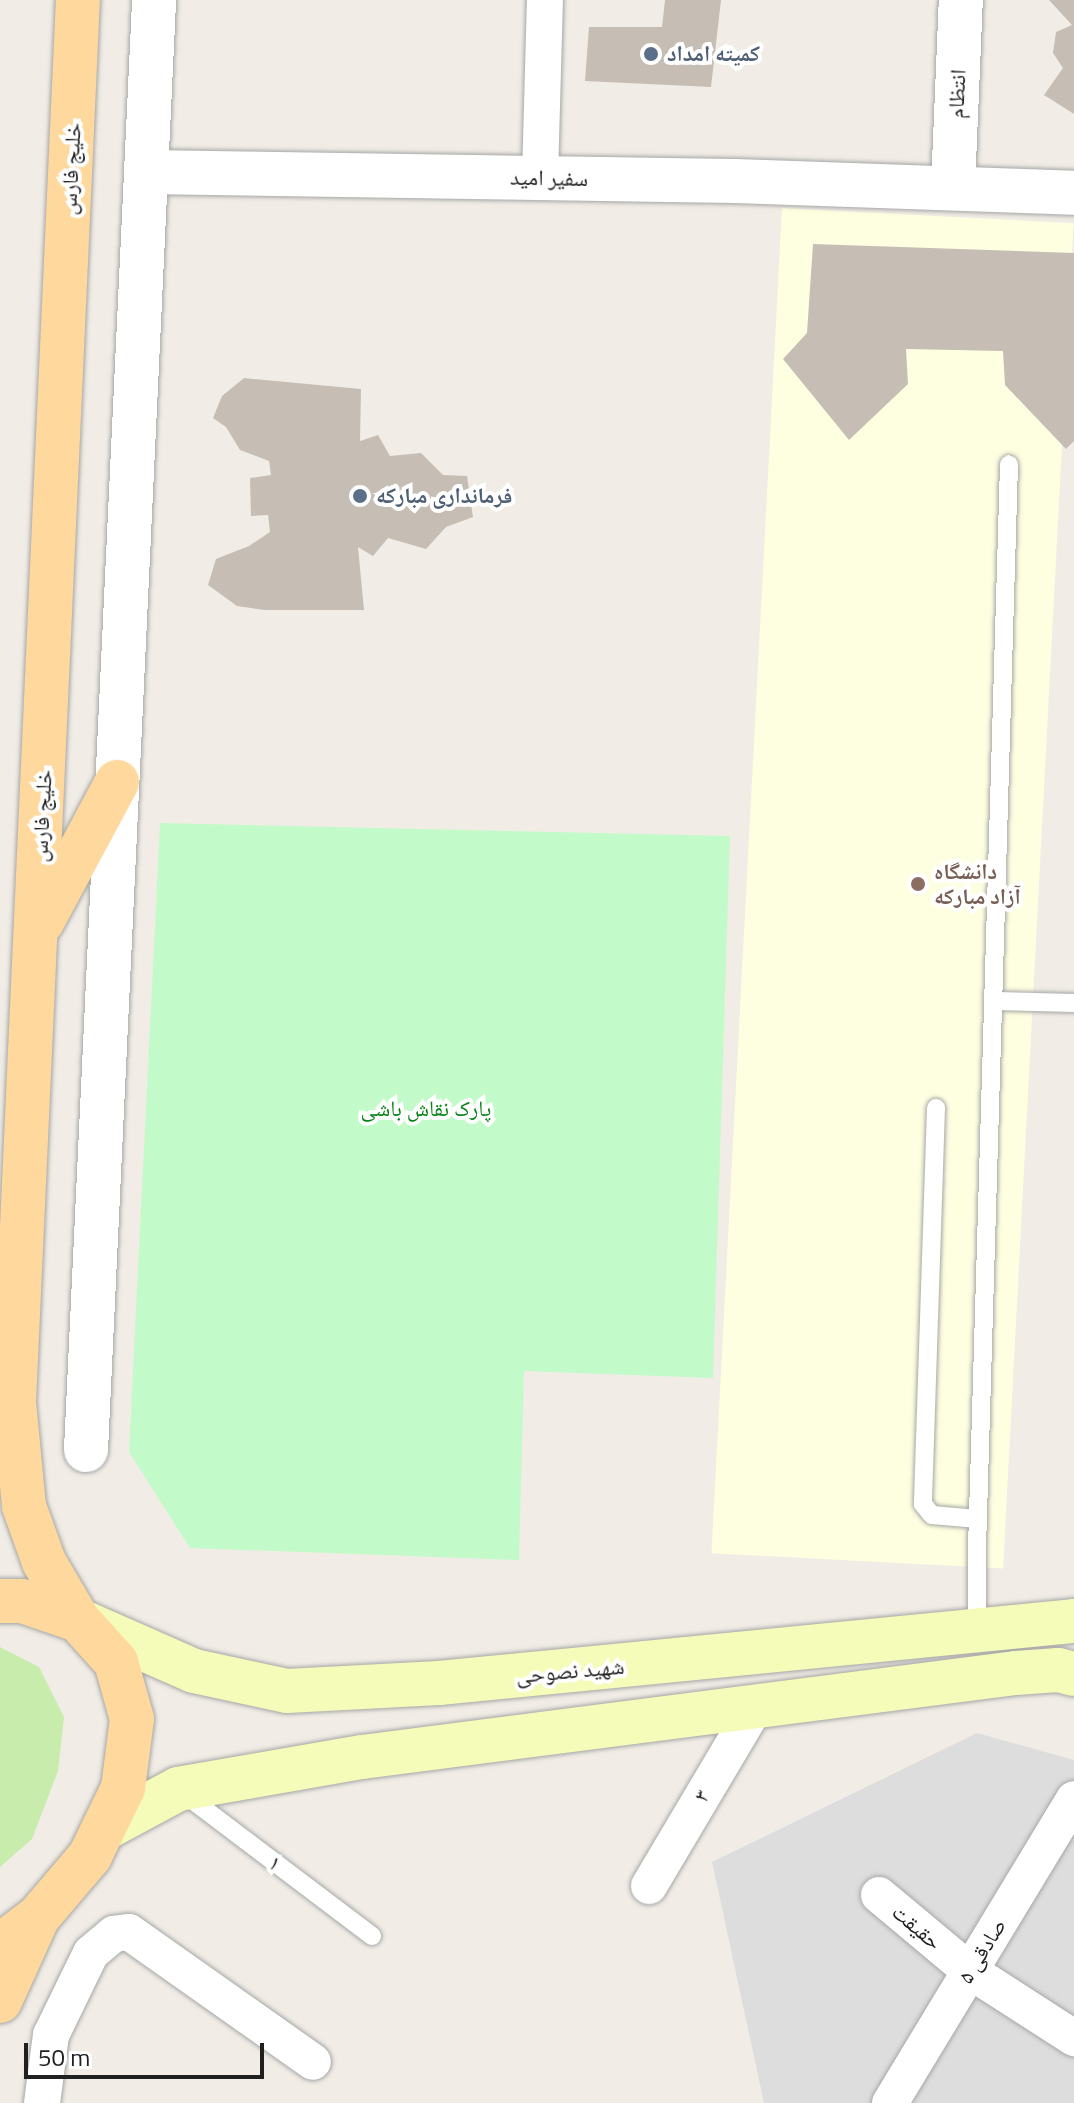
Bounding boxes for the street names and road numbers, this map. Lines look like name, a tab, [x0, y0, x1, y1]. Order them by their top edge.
street label: انتظام	[943, 69, 971, 119]
street label: خلیج فارس	[55, 122, 87, 216]
street label: سفیر امید	[510, 164, 588, 192]
street label: خلیج فارس	[26, 769, 58, 863]
street label: شهید نصوحی	[515, 1653, 625, 1689]
street label: ۳	[688, 1785, 716, 1807]
street label: ۱	[263, 1849, 287, 1877]
street label: حقیقت	[887, 1899, 947, 1955]
street label: صادقی ۵	[952, 1914, 1012, 1988]

